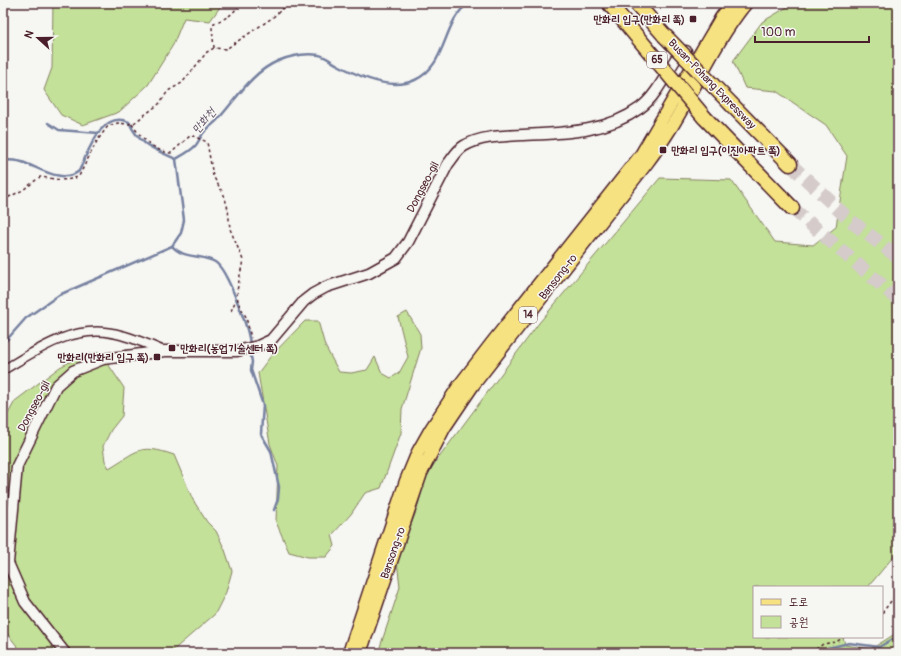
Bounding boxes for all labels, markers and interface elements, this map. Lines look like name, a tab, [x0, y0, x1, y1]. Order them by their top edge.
place label: 만화리 입구(만화리 쪽)	[593, 13, 685, 26]
marker: 만화리 입구(만화리 쪽)	[688, 14, 698, 24]
north arrow	[18, 18, 58, 58]
scale bar	[755, 18, 869, 44]
text: 100 m	[761, 25, 796, 40]
text: N	[22, 28, 37, 40]
street label: Busan-Pohang Expressway	[666, 36, 759, 132]
road number: 65	[647, 52, 667, 68]
water label: 만화천	[189, 104, 220, 137]
place label: 만화리 입구(이진아파트 쪽)	[671, 144, 781, 157]
marker: 만화리 입구(이진아파트 쪽)	[658, 145, 668, 155]
street label: Dongseo-gil	[404, 159, 442, 215]
street label: Bansong-ro	[536, 252, 580, 302]
road number: 14	[519, 307, 537, 323]
place label: 만화리(농업기술센터 쪽)	[180, 342, 278, 355]
marker: 만화리(농업기술센터 쪽)	[167, 343, 177, 353]
place label: 만화리(만화리 입구 쪽)	[57, 351, 149, 364]
marker: 만화리(만화리 입구 쪽)	[152, 352, 162, 362]
street label: Dongseo-gil	[15, 378, 53, 434]
street label: Bansong-ro	[378, 525, 408, 581]
legend	[753, 586, 883, 638]
text: 도로	[789, 595, 808, 610]
text: 공원	[789, 615, 808, 630]

